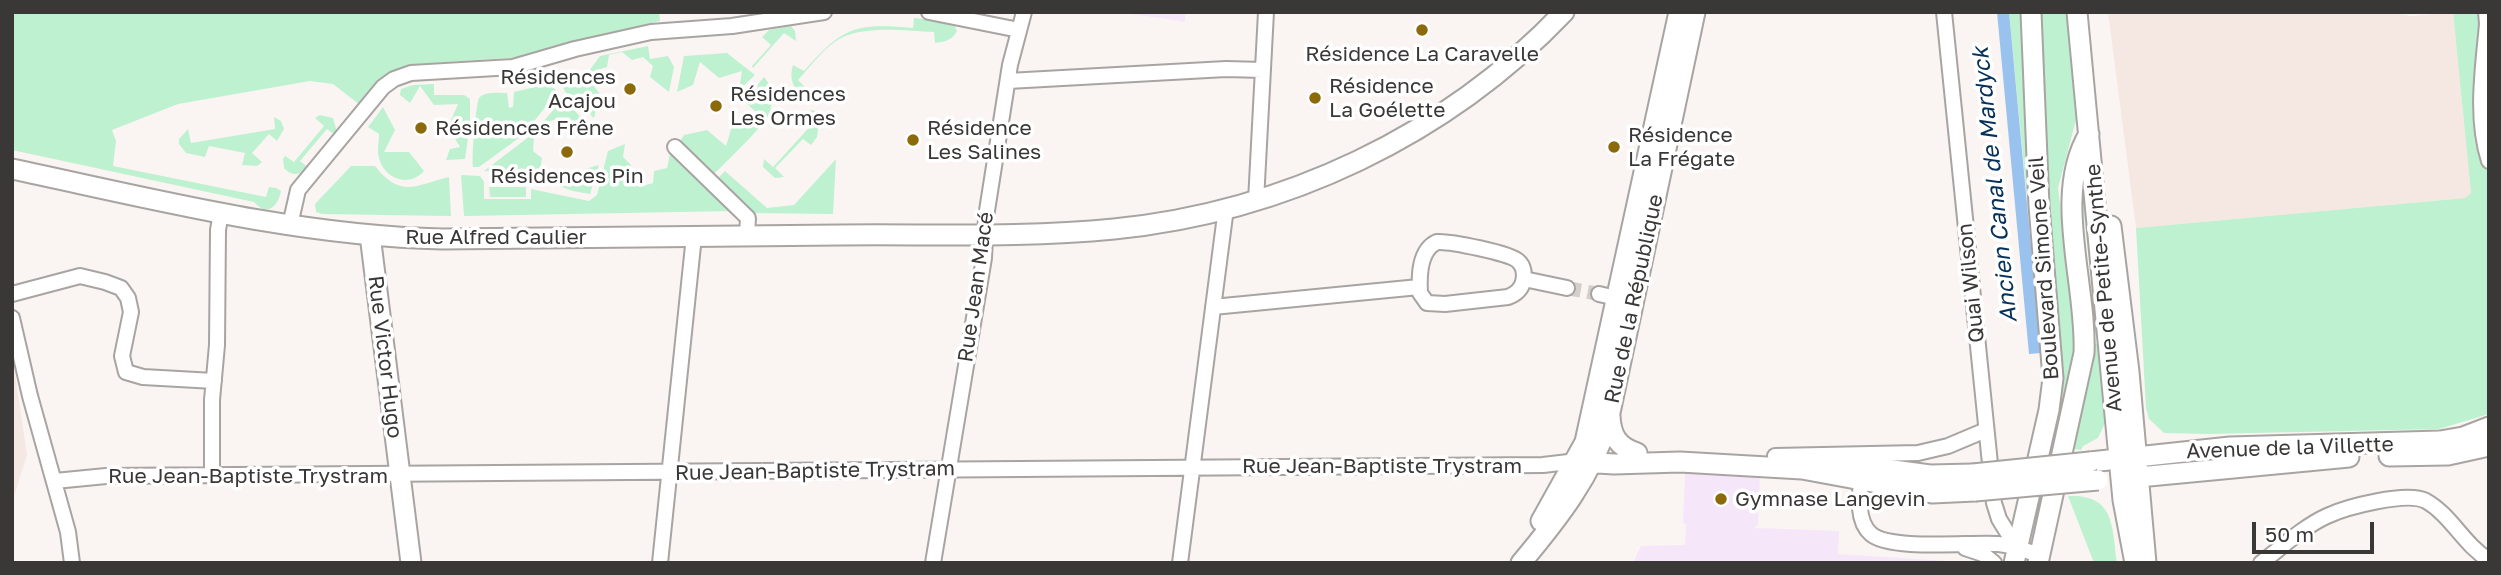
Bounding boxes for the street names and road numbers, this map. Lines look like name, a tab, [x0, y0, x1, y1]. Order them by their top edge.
street label: Boulevard Simone Veil	[2024, 155, 2064, 381]
street label: Avenue de Petite-Synthe	[2081, 163, 2127, 413]
street label: Rue de la République	[1600, 192, 1668, 406]
street label: Rue Jean Macé	[953, 210, 999, 364]
street label: Quai Wilson	[1952, 222, 1990, 344]
street label: Rue Alfred Caulier	[405, 224, 587, 250]
street label: Rue Victor Hugo	[363, 274, 407, 440]
street label: Avenue de la Villette	[2186, 432, 2394, 464]
street label: Rue Jean-Baptiste Trystram	[1242, 453, 1522, 479]
street label: Rue Jean-Baptiste Trystram	[675, 456, 955, 486]
street label: Rue Jean-Baptiste Trystram	[108, 463, 388, 489]

